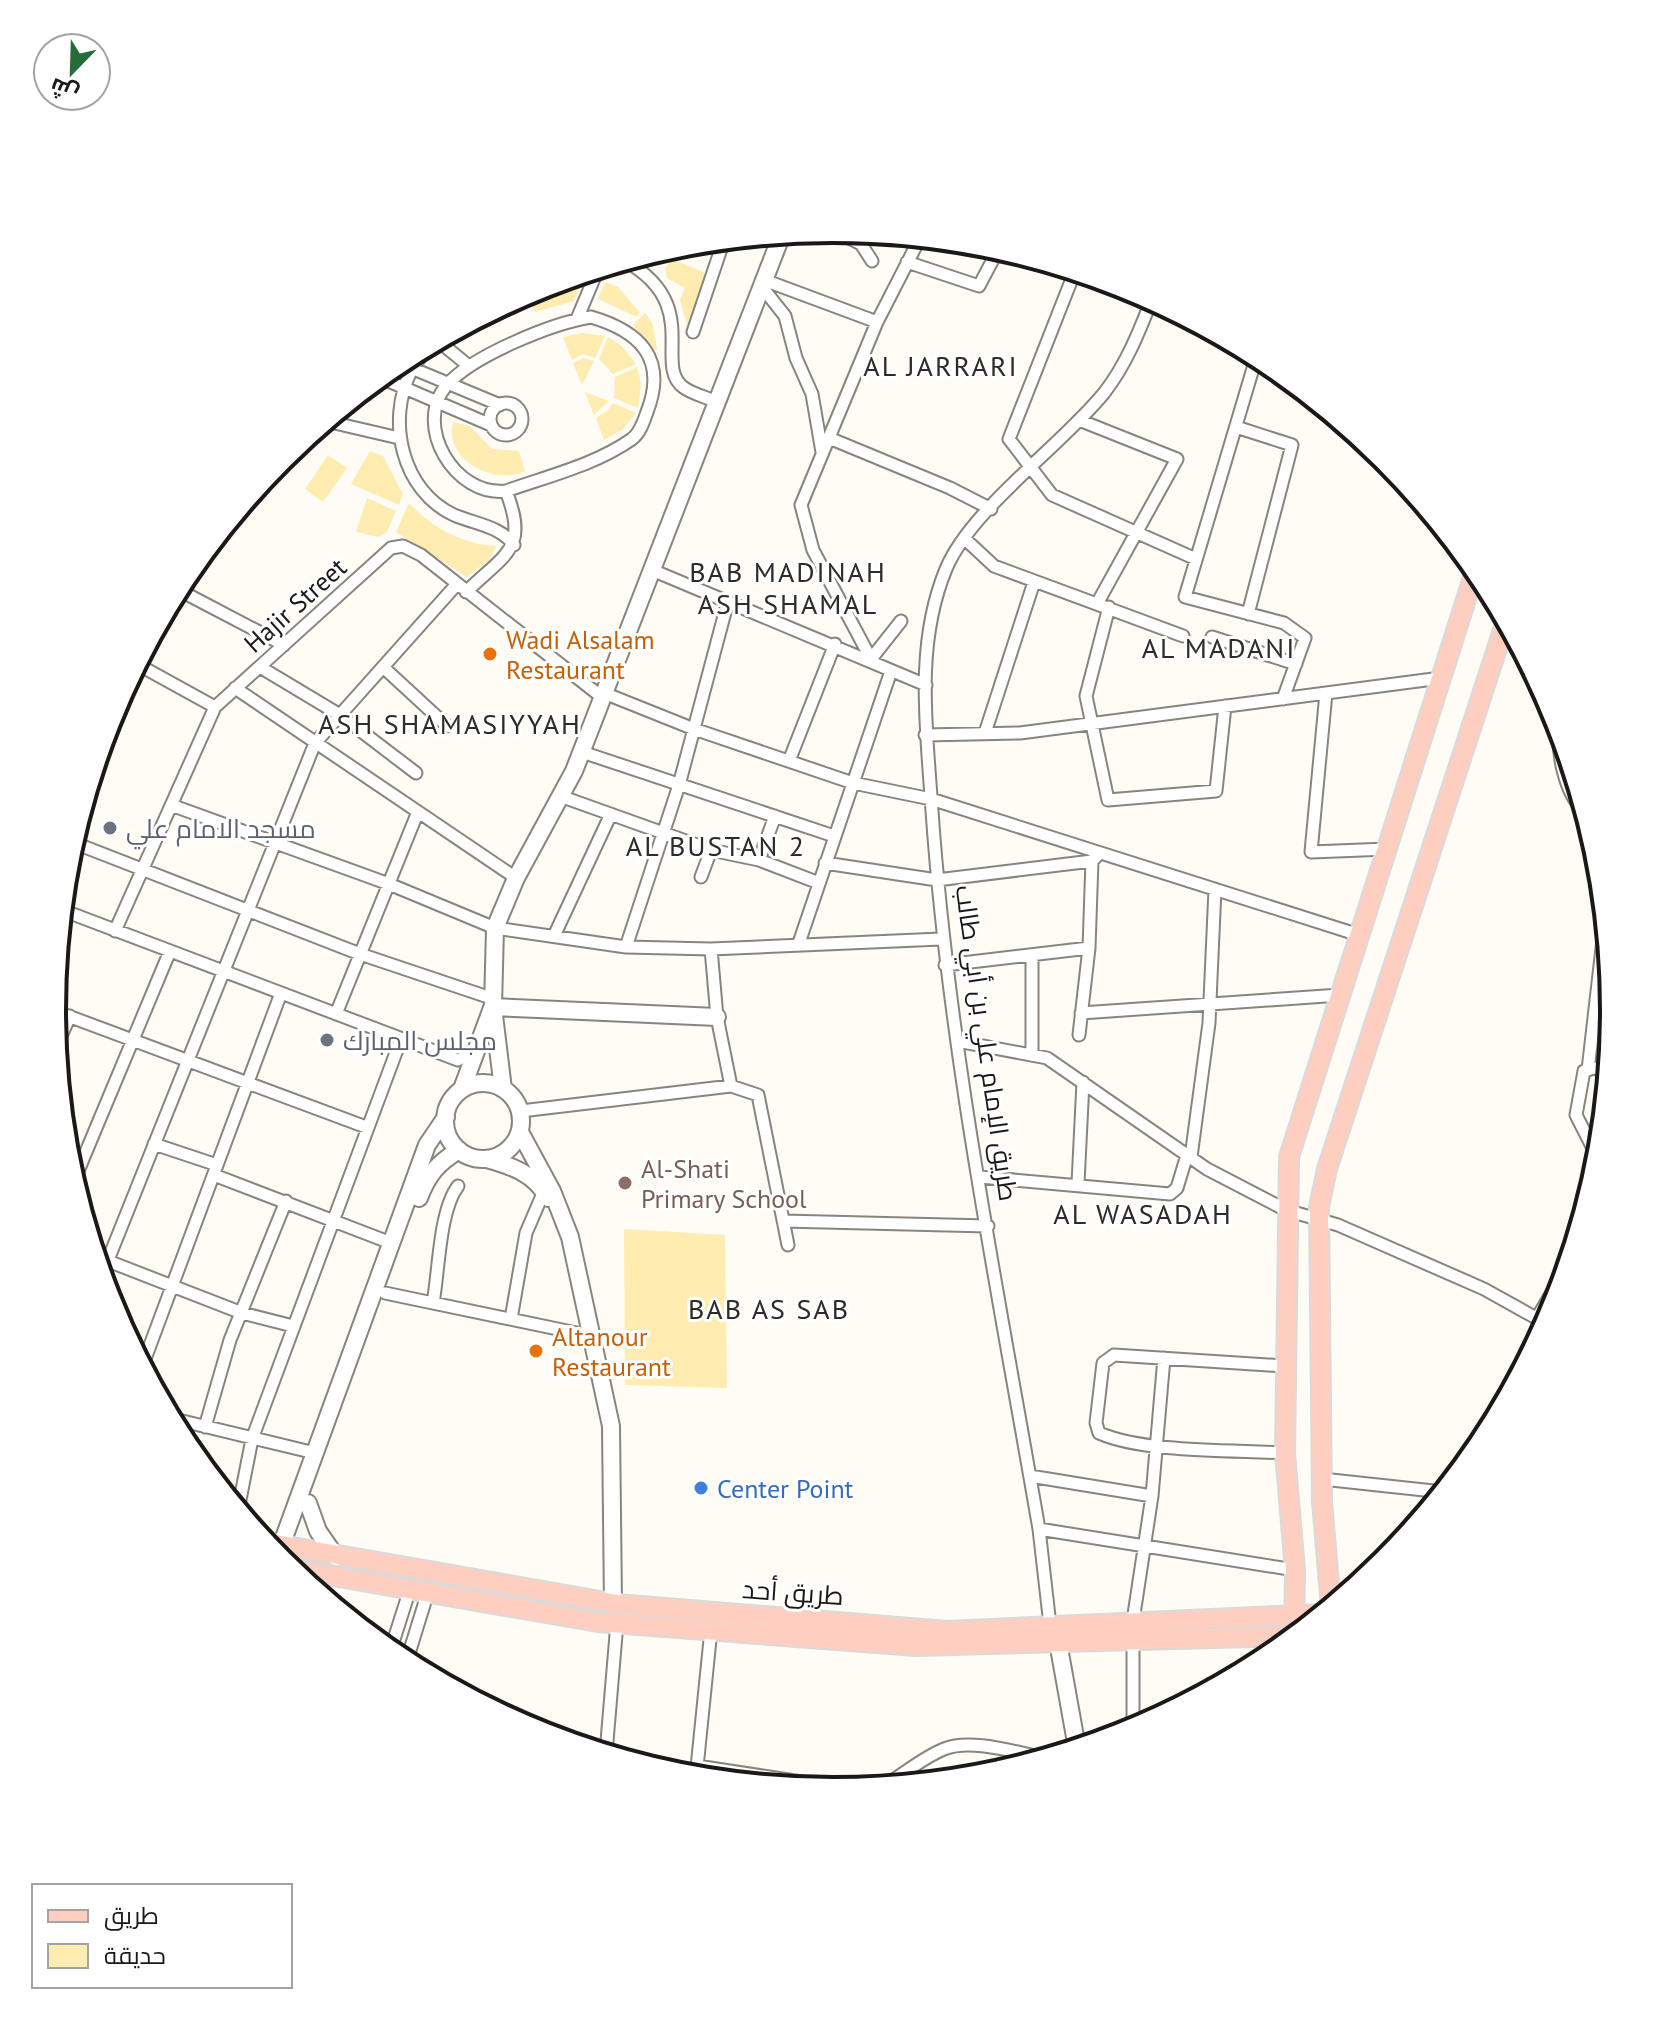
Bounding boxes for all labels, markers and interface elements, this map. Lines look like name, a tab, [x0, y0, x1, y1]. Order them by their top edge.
north arrow	[32, 32, 112, 112]
text: ش	[46, 72, 83, 109]
district label: AL JARRARI	[863, 347, 1019, 384]
street label: Hajir Street	[237, 550, 353, 660]
district label: BAB MADINAH ASH SHAMAL	[689, 553, 887, 622]
place label: Wadi Alsalam Restaurant	[506, 623, 655, 686]
district label: AL MADANI	[1142, 629, 1296, 666]
marker: Wadi Alsalam Restaurant	[481, 645, 499, 663]
district label: ASH SHAMASIYYAH	[318, 705, 582, 742]
place label: مسجد الامام علي	[126, 812, 316, 850]
marker: مسجد الامام علي	[101, 819, 119, 837]
district label: AL BUSTAN 2	[626, 827, 806, 864]
street label: طريق الإمام علي بن أبي طالب	[944, 883, 1026, 1204]
place label: مجلس المبارك	[343, 1024, 497, 1057]
marker: مجلس المبارك	[318, 1031, 336, 1049]
place label: Al-Shati Primary School	[641, 1152, 807, 1215]
marker: Al-Shati Primary School	[616, 1174, 634, 1192]
district label: AL WASADAH	[1053, 1195, 1233, 1232]
district label: BAB AS SAB	[688, 1290, 850, 1327]
place label: Altanour Restaurant	[552, 1320, 671, 1383]
marker: Altanour Restaurant	[527, 1342, 545, 1360]
place label: Center Point	[717, 1472, 854, 1505]
marker: Center Point	[692, 1479, 710, 1497]
street label: طريق أحد	[741, 1572, 845, 1612]
legend	[32, 1884, 292, 1988]
text: طريق	[104, 1900, 159, 1931]
text: حديقة	[104, 1940, 166, 1971]

